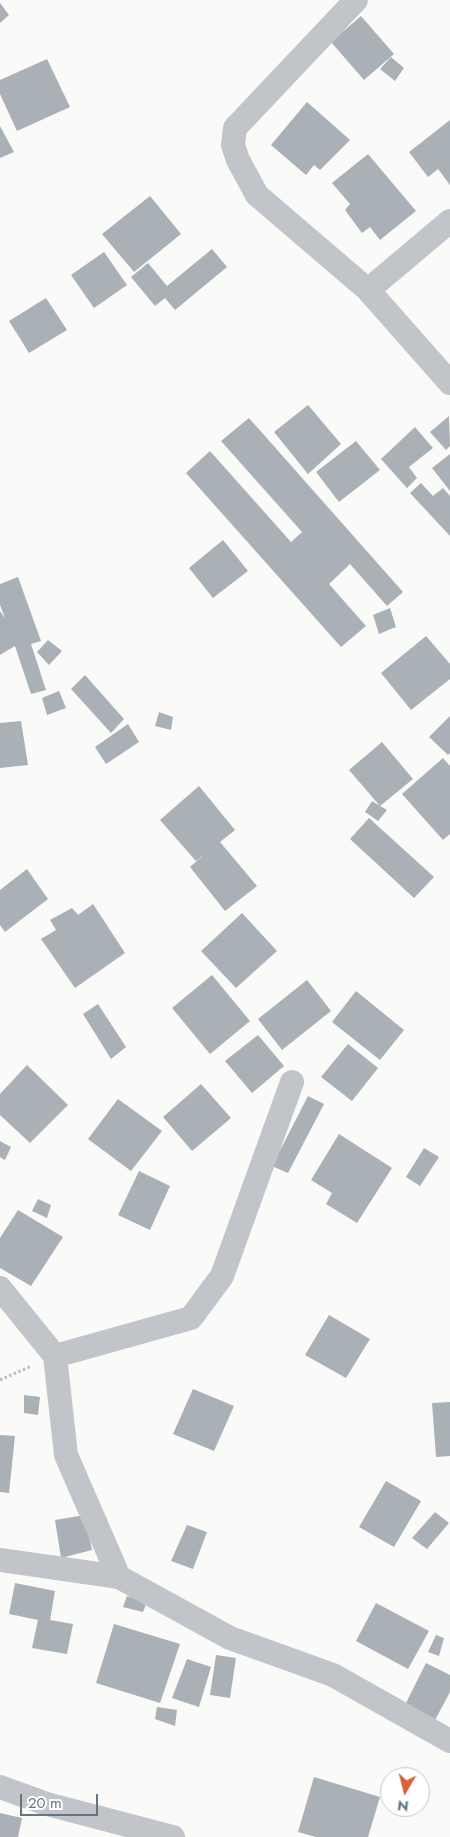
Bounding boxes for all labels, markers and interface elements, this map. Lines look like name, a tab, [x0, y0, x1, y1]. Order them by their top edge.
north arrow	[380, 1767, 430, 1817]
scale bar	[22, 1784, 100, 1816]
text: 20 m	[28, 1792, 62, 1814]
text: N	[396, 1795, 410, 1817]

